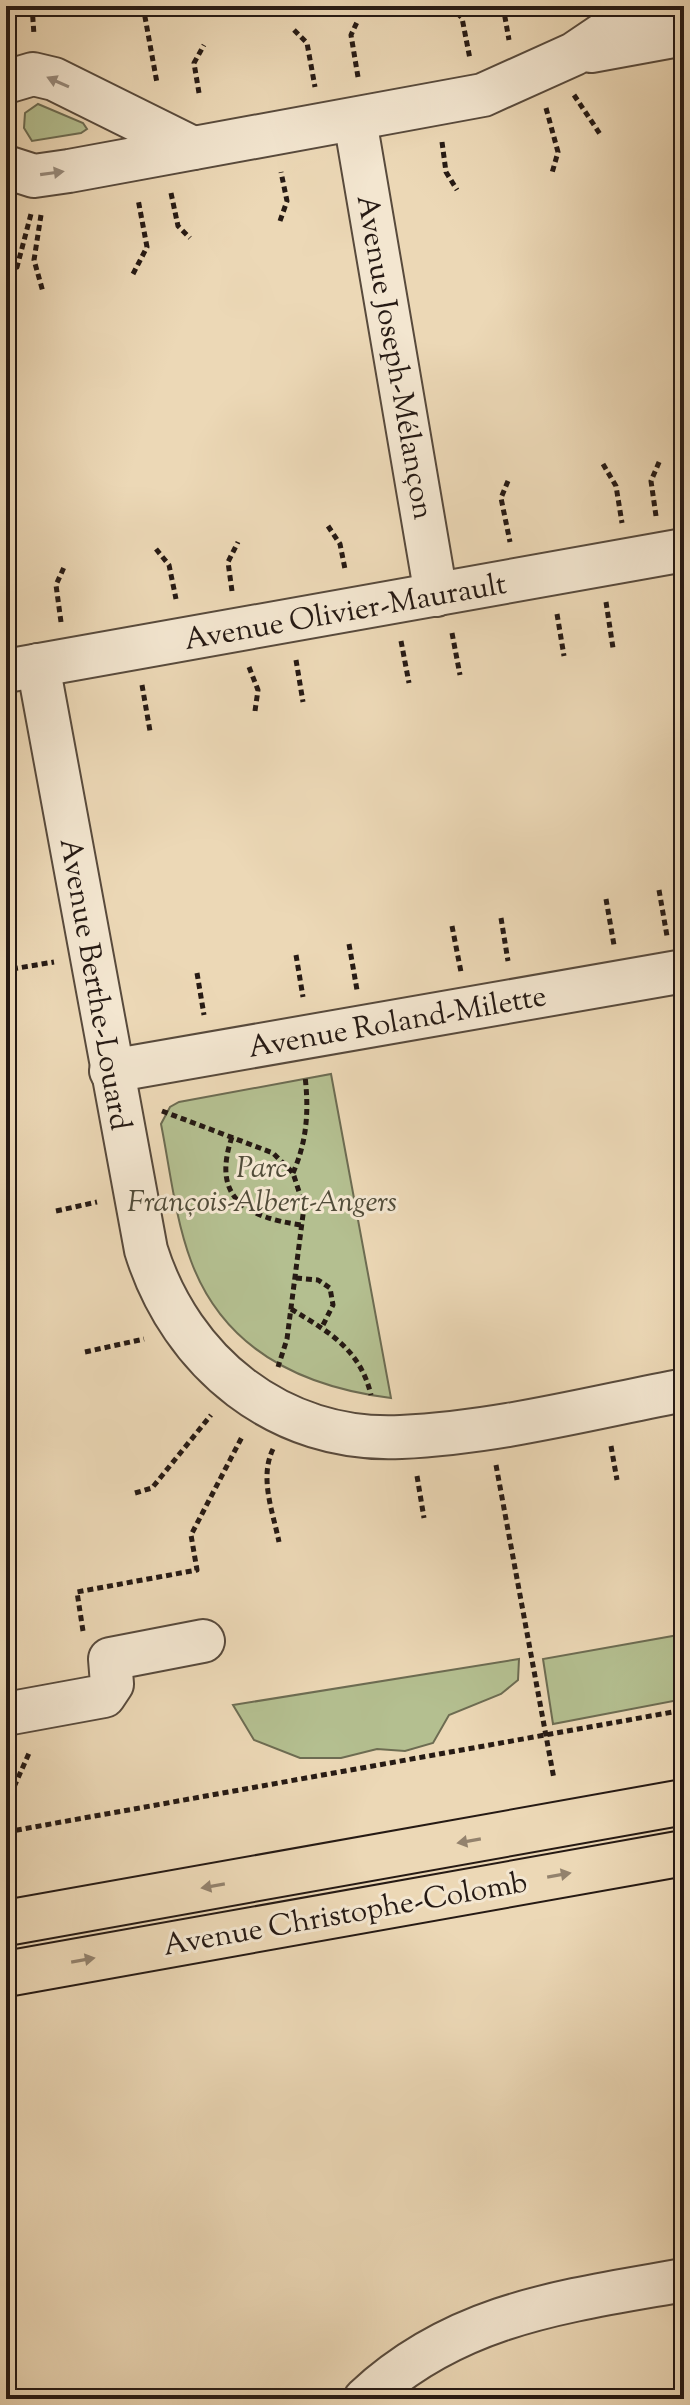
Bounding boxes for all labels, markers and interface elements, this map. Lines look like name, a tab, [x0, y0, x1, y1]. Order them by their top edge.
one-way arrow	[46, 75, 70, 88]
one-way arrow	[40, 166, 65, 179]
street label: Avenue Joseph-Mélançon	[344, 192, 443, 523]
street label: Avenue Olivier-Maurault	[181, 564, 510, 663]
street label: Avenue Berthe-Louard	[47, 835, 140, 1134]
street label: Avenue Roland-Milette	[245, 976, 550, 1071]
park label: Parc François-Albert-Angers	[127, 1148, 397, 1225]
one-way arrow	[457, 1835, 482, 1847]
street label: Avenue Christophe-Colomb	[160, 1862, 531, 1969]
one-way arrow	[547, 1868, 572, 1880]
one-way arrow	[201, 1881, 226, 1893]
one-way arrow	[71, 1954, 96, 1966]

